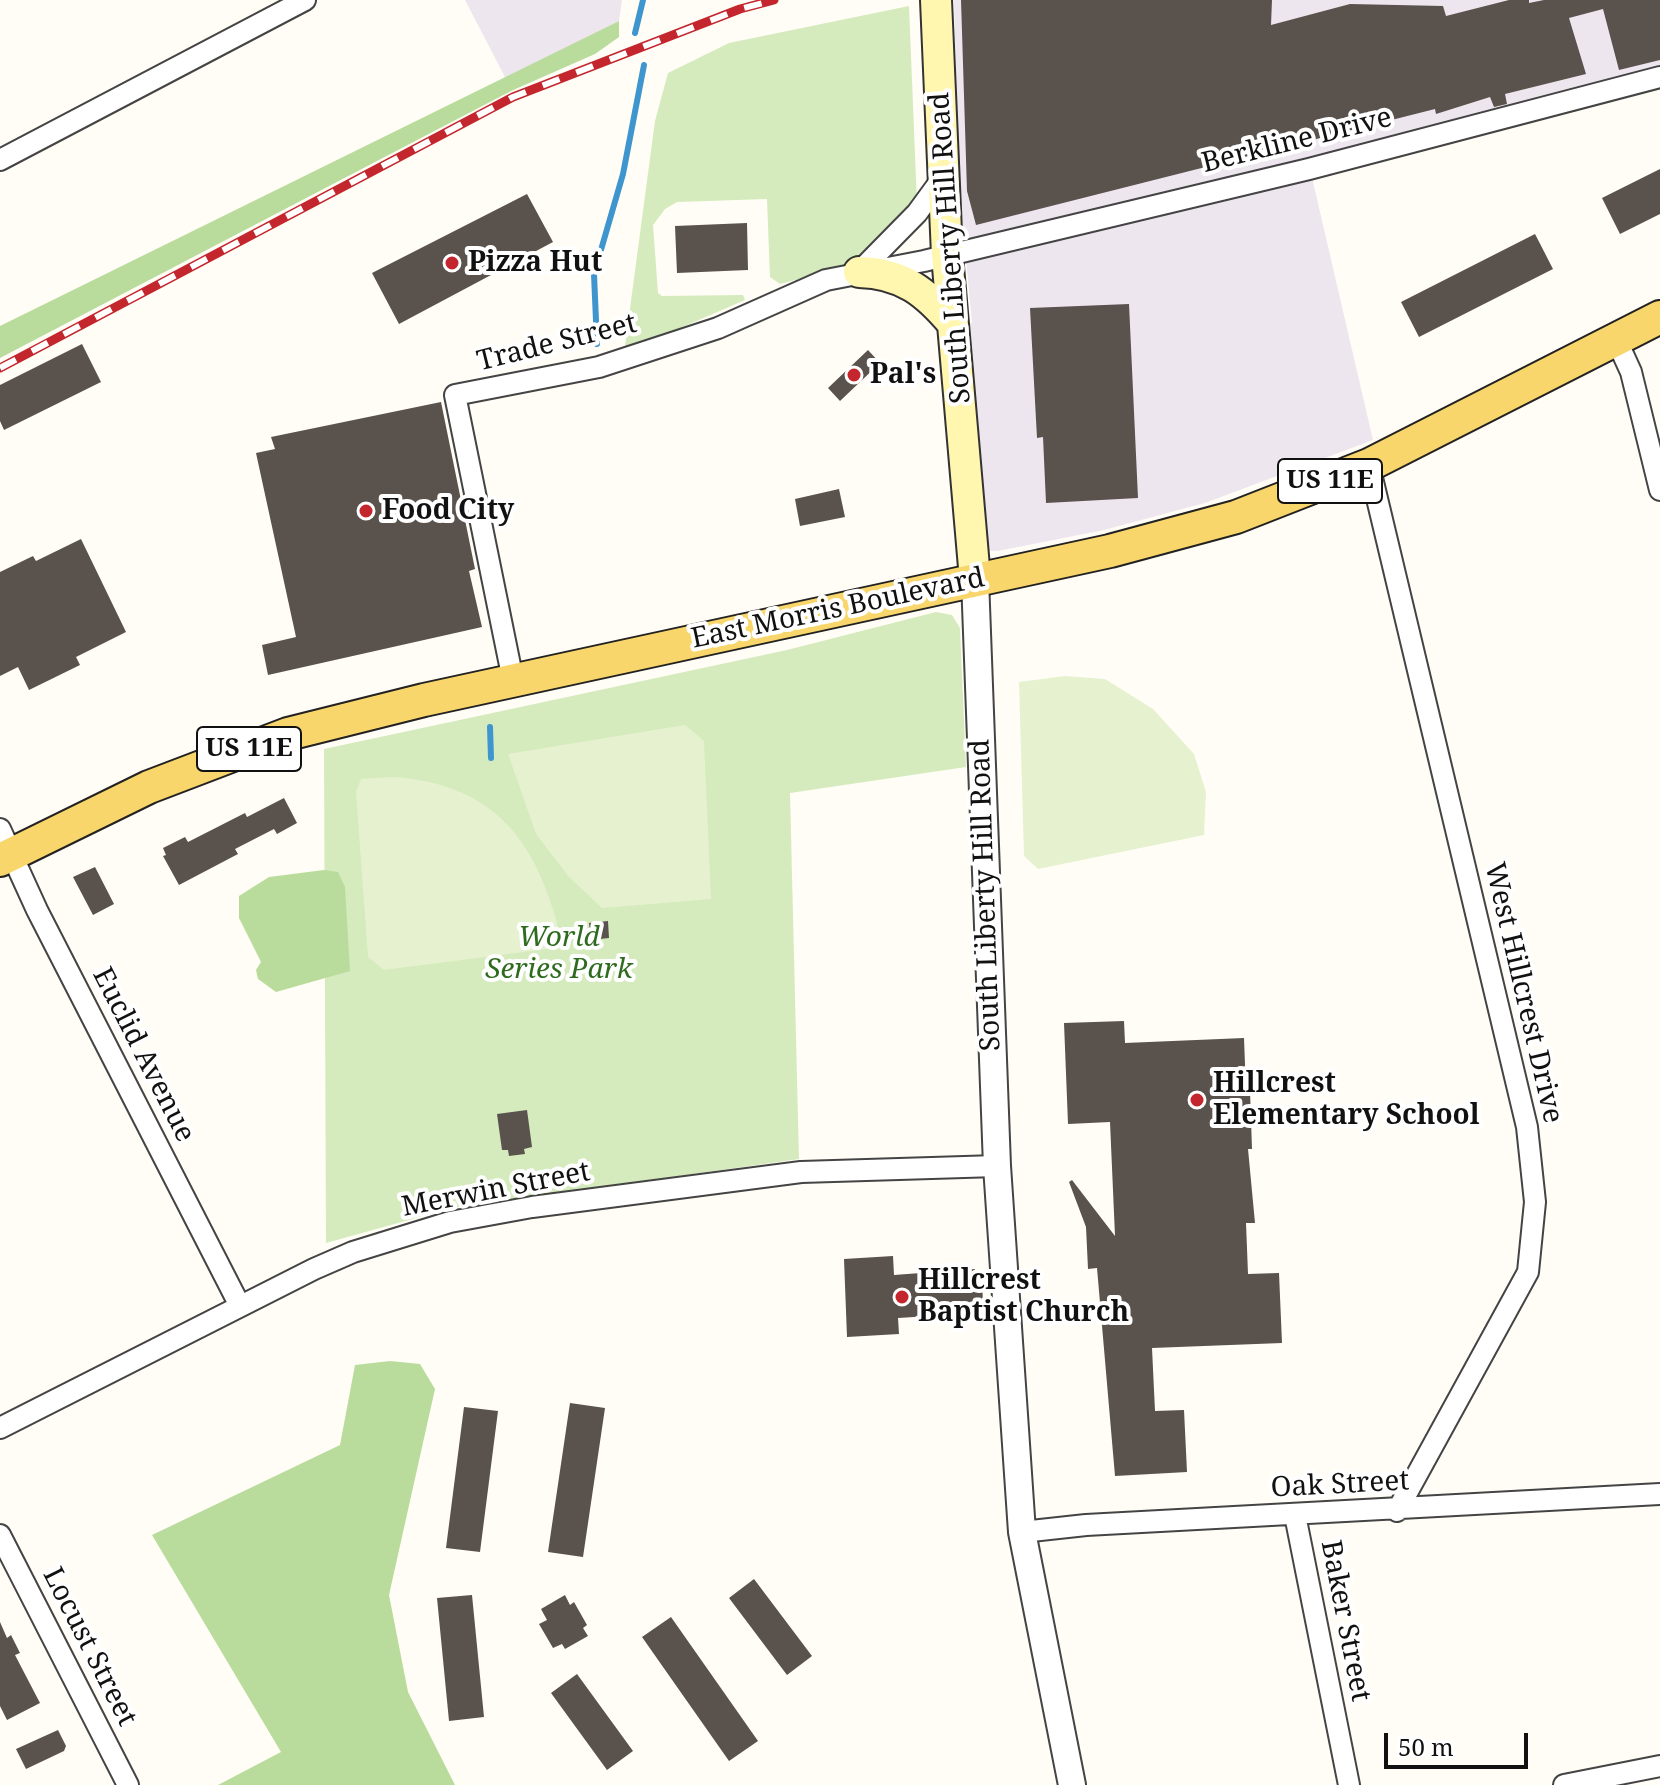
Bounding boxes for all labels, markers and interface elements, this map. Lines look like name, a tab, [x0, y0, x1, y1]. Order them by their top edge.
street label: South Liberty Hill Road	[923, 91, 979, 405]
street label: Berkline Drive	[1199, 101, 1395, 181]
place label: Pizza Hut	[468, 246, 602, 280]
marker: Pizza Hut	[443, 254, 461, 272]
street label: Trade Street	[474, 307, 640, 379]
place label: Pal's	[870, 358, 936, 392]
marker: Pal's	[845, 366, 863, 384]
road number: US 11E	[1278, 459, 1382, 503]
place label: Food City	[382, 494, 514, 528]
marker: Food City	[357, 502, 375, 520]
street label: East Morris Boulevard	[688, 561, 988, 657]
road number: US 11E	[197, 727, 301, 771]
street label: South Liberty Hill Road	[964, 738, 1008, 1052]
street label: West Hillcrest Drive	[1477, 859, 1569, 1127]
park label: World Series Park	[485, 921, 633, 987]
street label: Euclid Avenue	[85, 962, 201, 1148]
place label: Hillcrest Elementary School	[1213, 1067, 1480, 1133]
marker: Hillcrest Elementary School	[1188, 1091, 1206, 1109]
street label: Merwin Street	[399, 1155, 593, 1225]
place label: Hillcrest Baptist Church	[918, 1264, 1129, 1330]
marker: Hillcrest Baptist Church	[893, 1288, 911, 1306]
street label: Oak Street	[1270, 1465, 1410, 1505]
street label: Baker Street	[1313, 1538, 1377, 1704]
street label: Locust Street	[35, 1562, 143, 1732]
scale bar	[1388, 1717, 1532, 1767]
text: 50 m	[1398, 1730, 1454, 1763]

